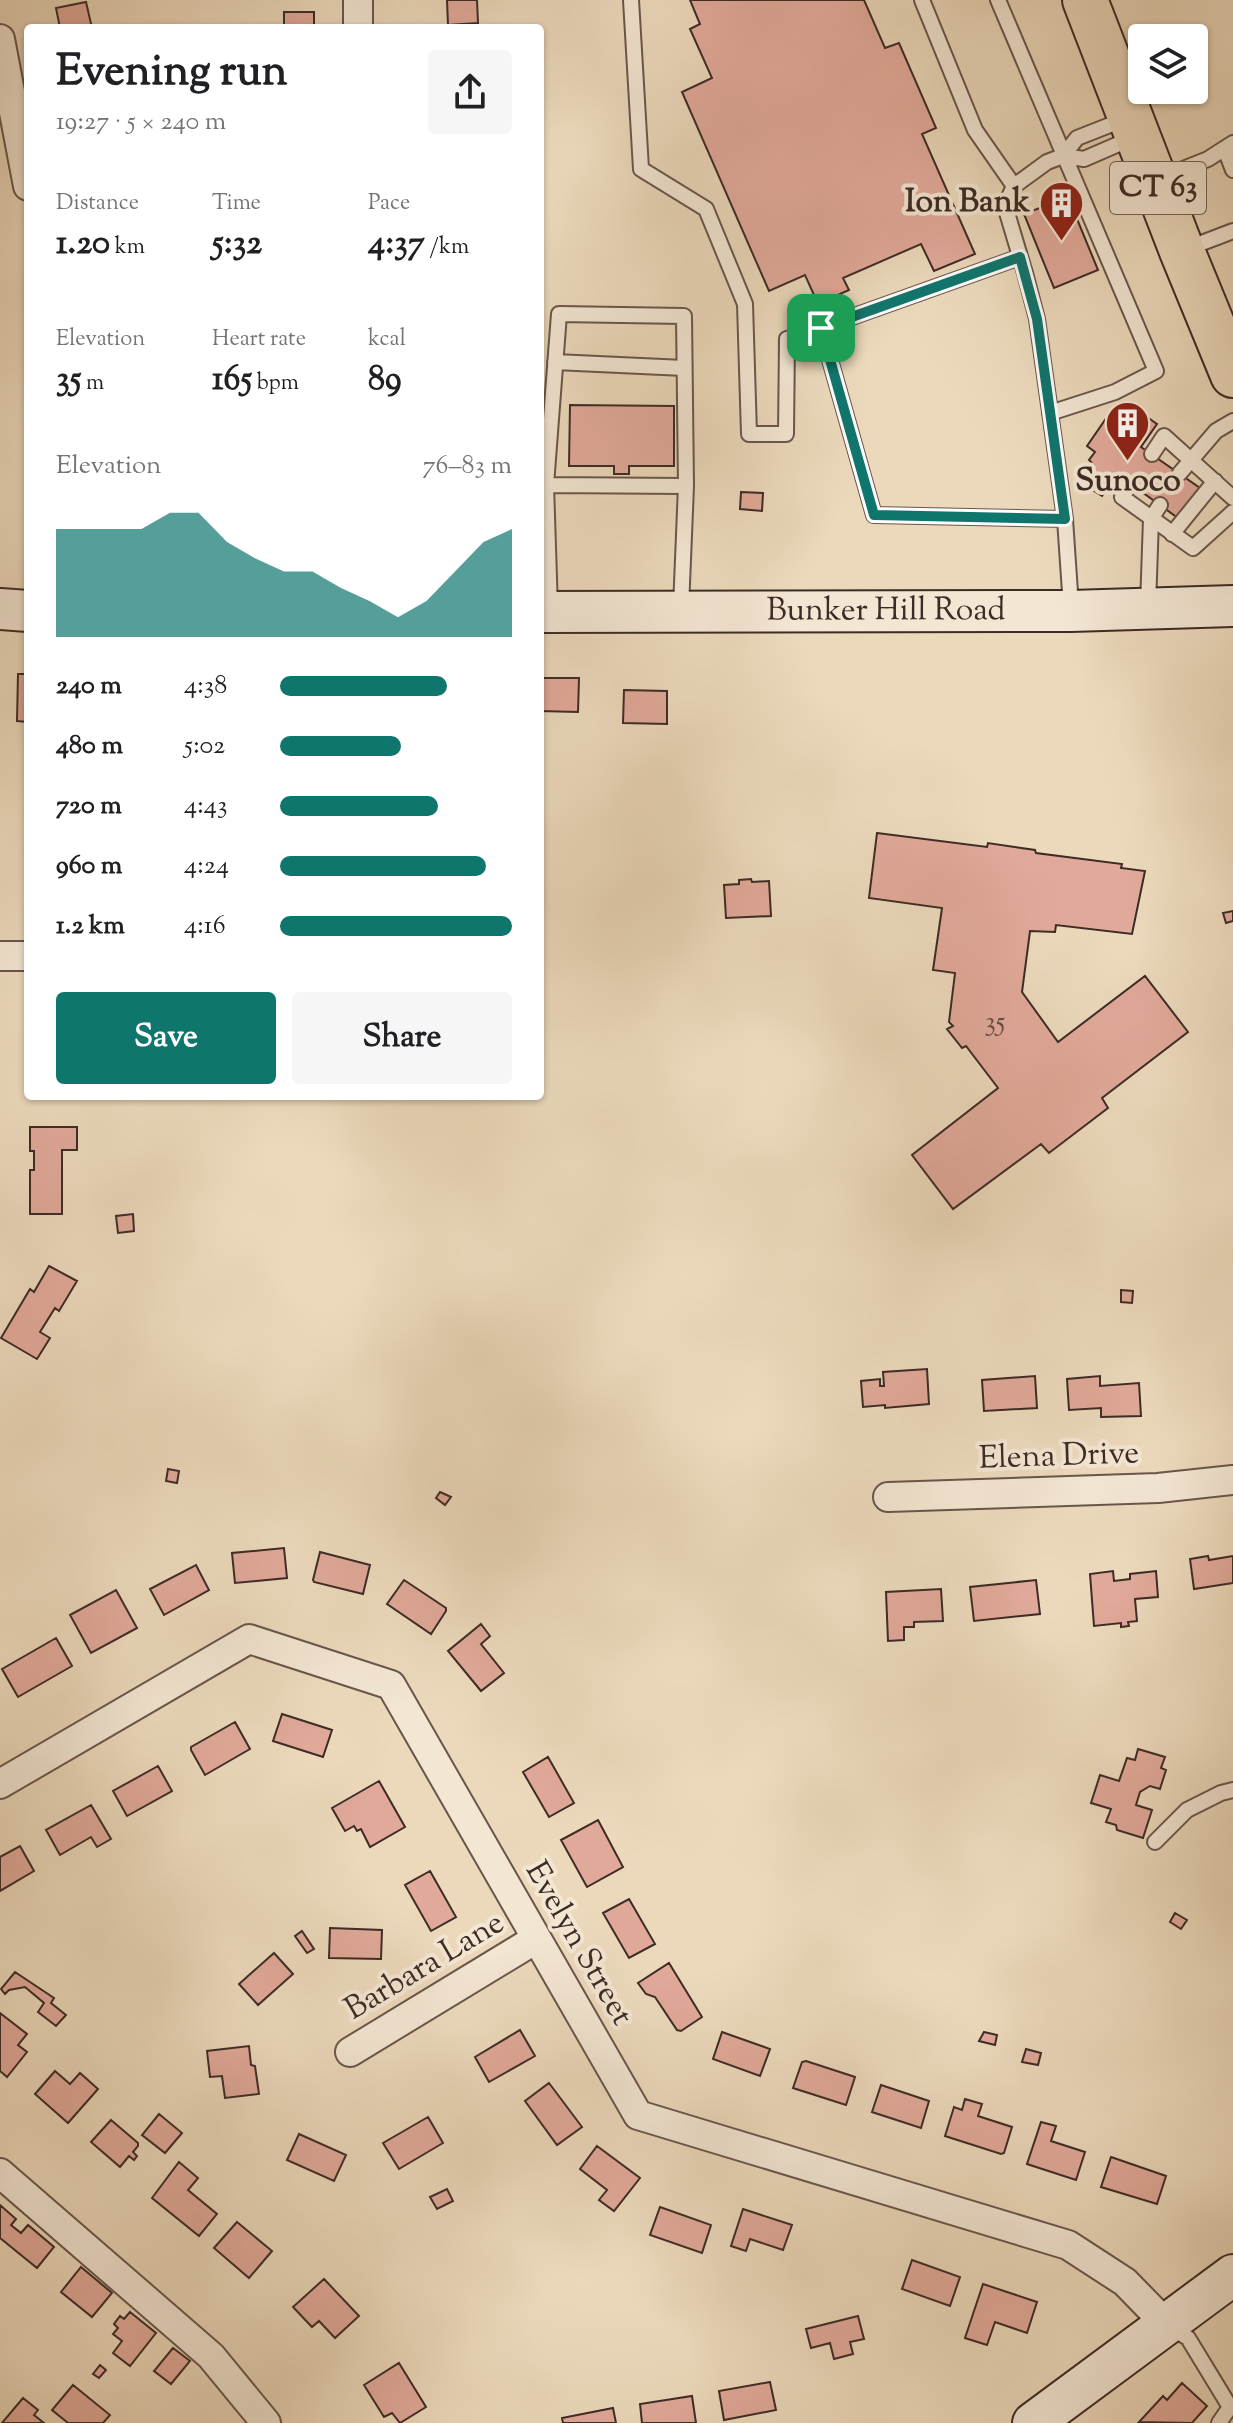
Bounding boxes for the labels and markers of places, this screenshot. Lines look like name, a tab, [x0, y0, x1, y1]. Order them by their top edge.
building icon: Ion Bank	[1037, 179, 1085, 242]
place label: Ion Bank	[905, 180, 1031, 226]
pin	[787, 294, 855, 362]
building icon: Sunoco	[1104, 399, 1152, 462]
place label: Sunoco	[1075, 459, 1181, 505]

